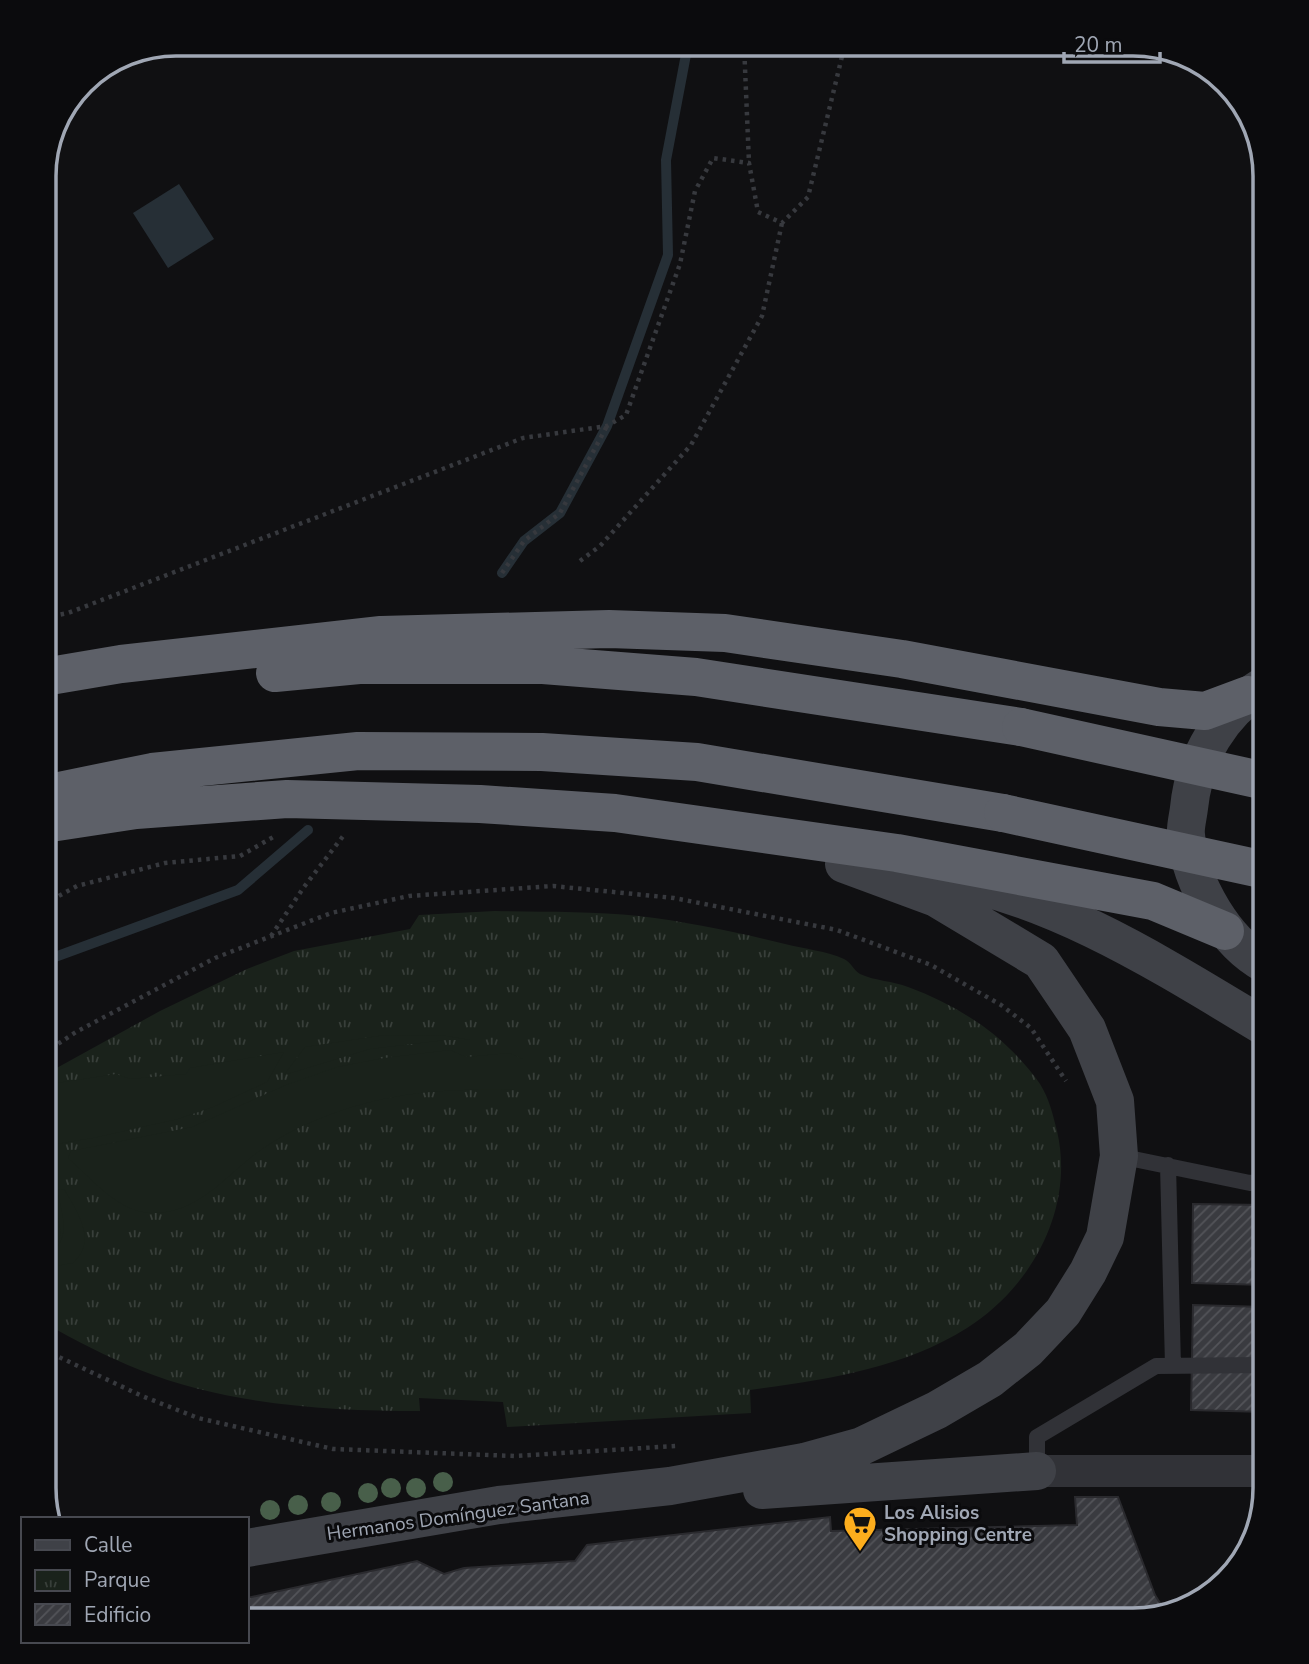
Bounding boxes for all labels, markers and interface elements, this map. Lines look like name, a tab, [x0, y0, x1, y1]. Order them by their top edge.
scale bar	[1064, 21, 1160, 65]
text: 20 m	[1074, 31, 1123, 59]
street label: Hermanos Domínguez Santana	[325, 1485, 591, 1547]
place label: Los Alisios Shopping Centre	[884, 1500, 1032, 1548]
supermarket icon: Los Alisios Shopping Centre	[841, 1504, 879, 1553]
legend	[21, 1517, 248, 1643]
text: Calle	[84, 1531, 132, 1559]
text: Parque	[84, 1566, 151, 1594]
text: Edificio	[84, 1601, 151, 1629]

